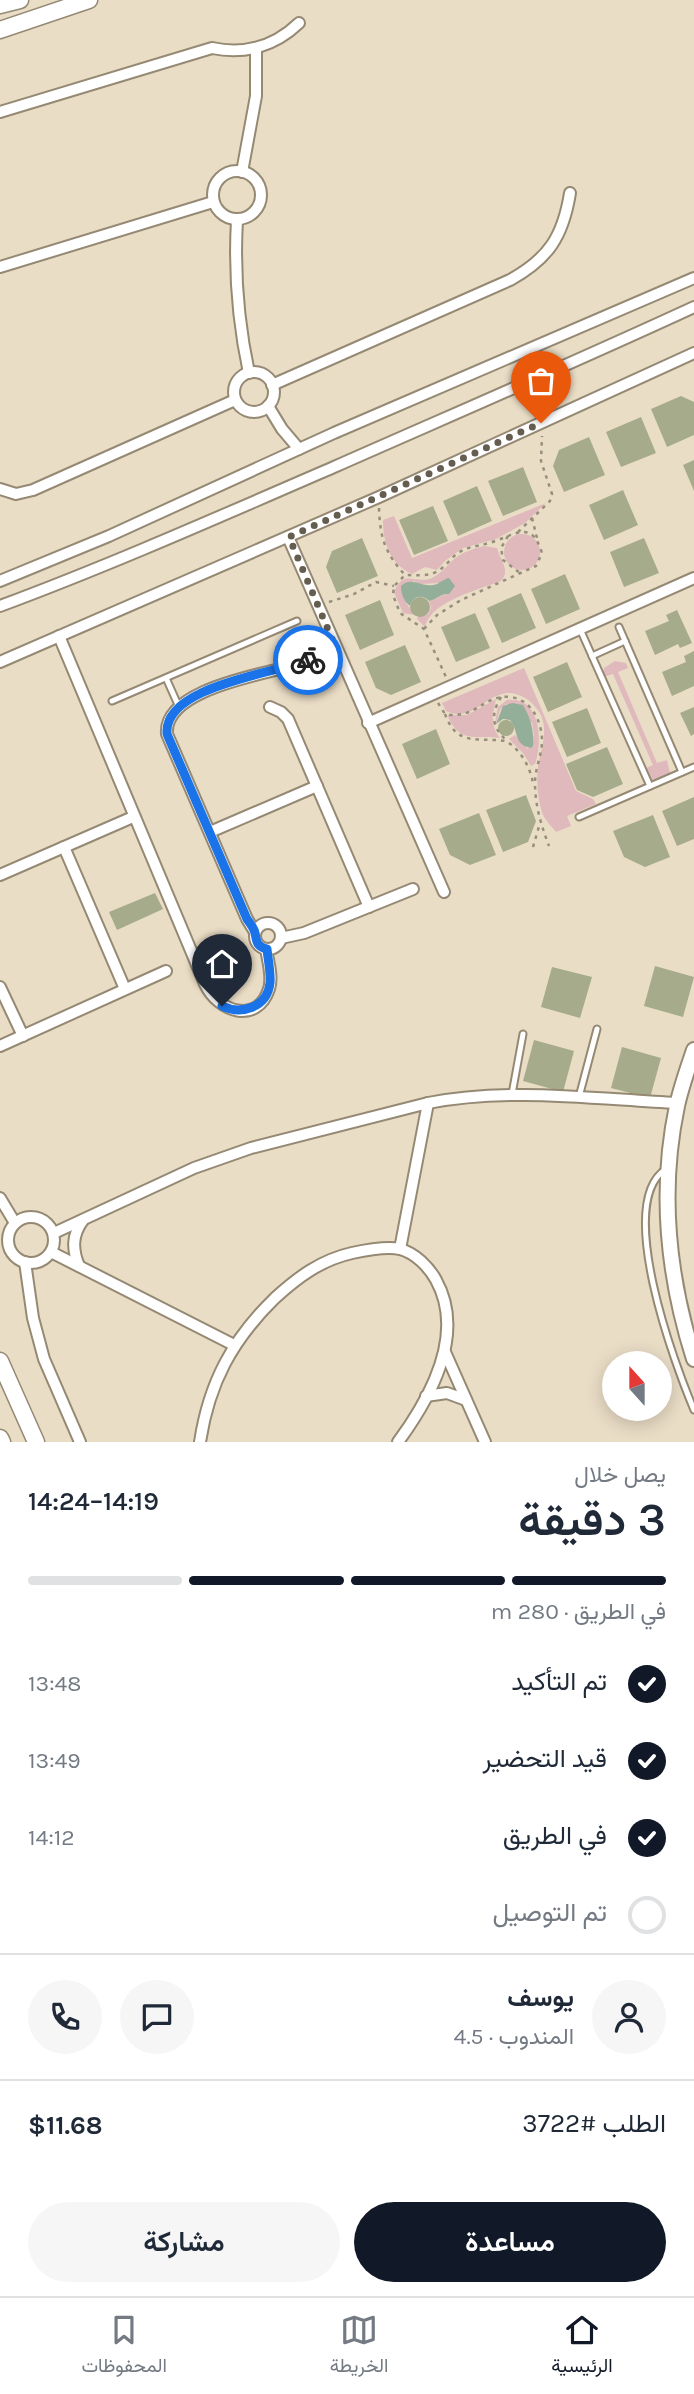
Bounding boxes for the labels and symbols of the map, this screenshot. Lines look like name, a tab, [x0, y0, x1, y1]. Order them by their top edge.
pin	[511, 351, 571, 423]
courier	[273, 625, 343, 695]
pin	[192, 934, 252, 1006]
north arrow	[602, 1351, 672, 1421]

